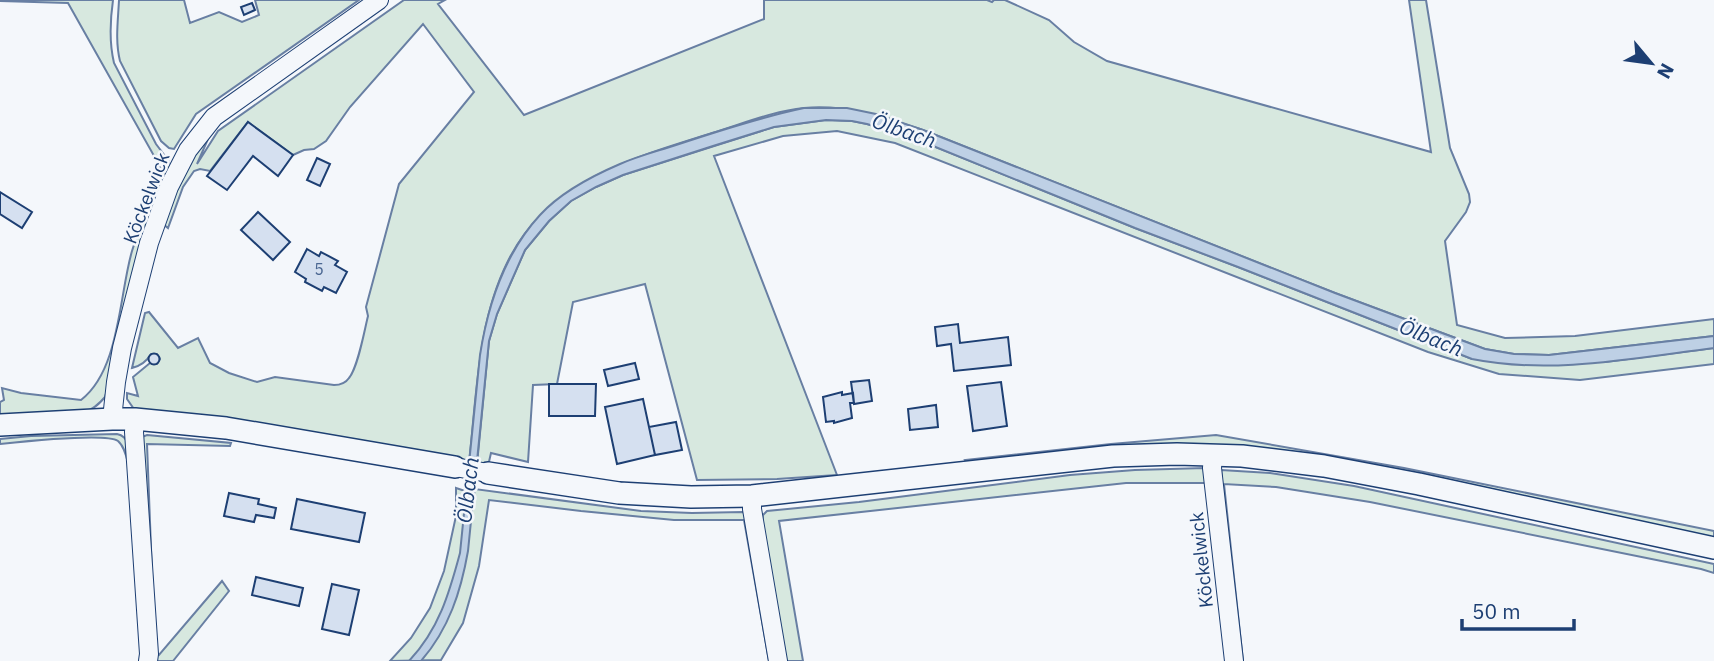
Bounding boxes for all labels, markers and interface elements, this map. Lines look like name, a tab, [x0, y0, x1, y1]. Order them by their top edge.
north arrow	[1616, 28, 1686, 98]
text: N	[1652, 59, 1680, 83]
water label: Ölbach	[868, 106, 940, 154]
street label: Köckelwick	[118, 149, 174, 247]
house number: 5	[314, 259, 324, 279]
water label: Ölbach	[1395, 312, 1467, 362]
water label: Ölbach	[449, 455, 485, 524]
street label: Köckelwick	[1184, 511, 1218, 609]
scale bar	[1462, 588, 1574, 632]
text: 50 m	[1472, 597, 1521, 625]

